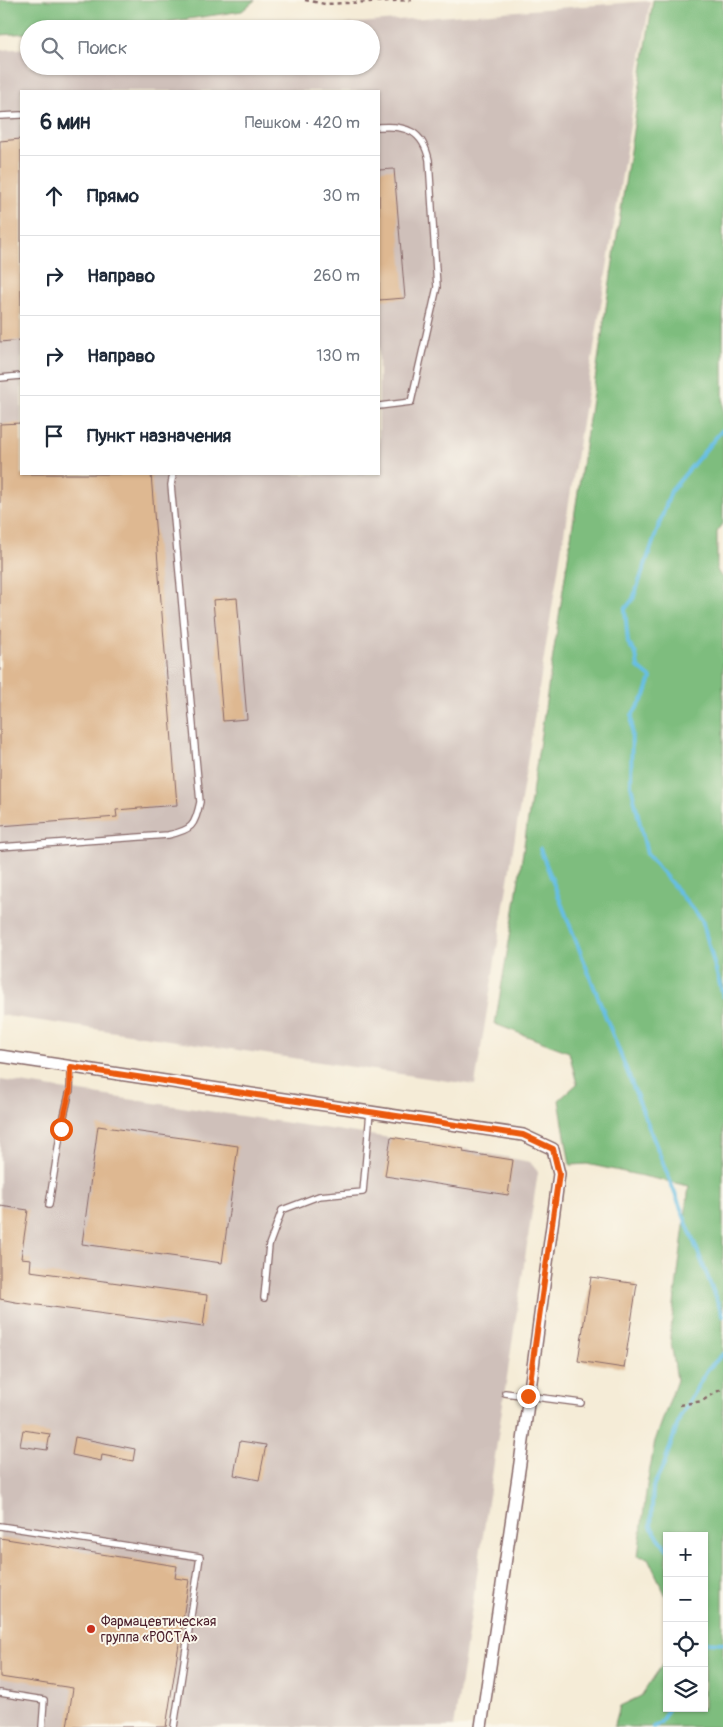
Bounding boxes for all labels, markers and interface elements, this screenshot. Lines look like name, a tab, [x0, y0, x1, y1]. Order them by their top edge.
search box	[20, 20, 380, 75]
icon: search	[38, 34, 66, 62]
text: Поиск	[78, 36, 128, 60]
text: 6 мин	[40, 109, 90, 136]
text: Пешком · 420 m	[245, 113, 360, 133]
icon: ahead	[40, 182, 68, 210]
text: Прямо	[87, 184, 139, 208]
text: 30 m	[322, 186, 360, 206]
icon: right	[40, 262, 68, 290]
text: Направо	[87, 264, 155, 288]
text: 260 m	[313, 266, 360, 286]
icon: right	[40, 342, 68, 370]
text: Направо	[87, 344, 155, 368]
text: 130 m	[316, 346, 360, 366]
icon: arrive	[40, 422, 68, 450]
text: Пункт назначения	[87, 424, 231, 448]
route start	[50, 1118, 73, 1141]
route end	[517, 1385, 540, 1408]
map controls	[663, 1532, 708, 1712]
button: +	[663, 1532, 708, 1577]
button: −	[663, 1577, 708, 1622]
place label: Фармацевтическая группа «РОСТА»	[101, 1613, 216, 1646]
button: locate	[663, 1622, 708, 1667]
marker: Фармацевтическая группа «РОСТА»	[85, 1623, 97, 1635]
button: layers	[663, 1667, 708, 1712]

